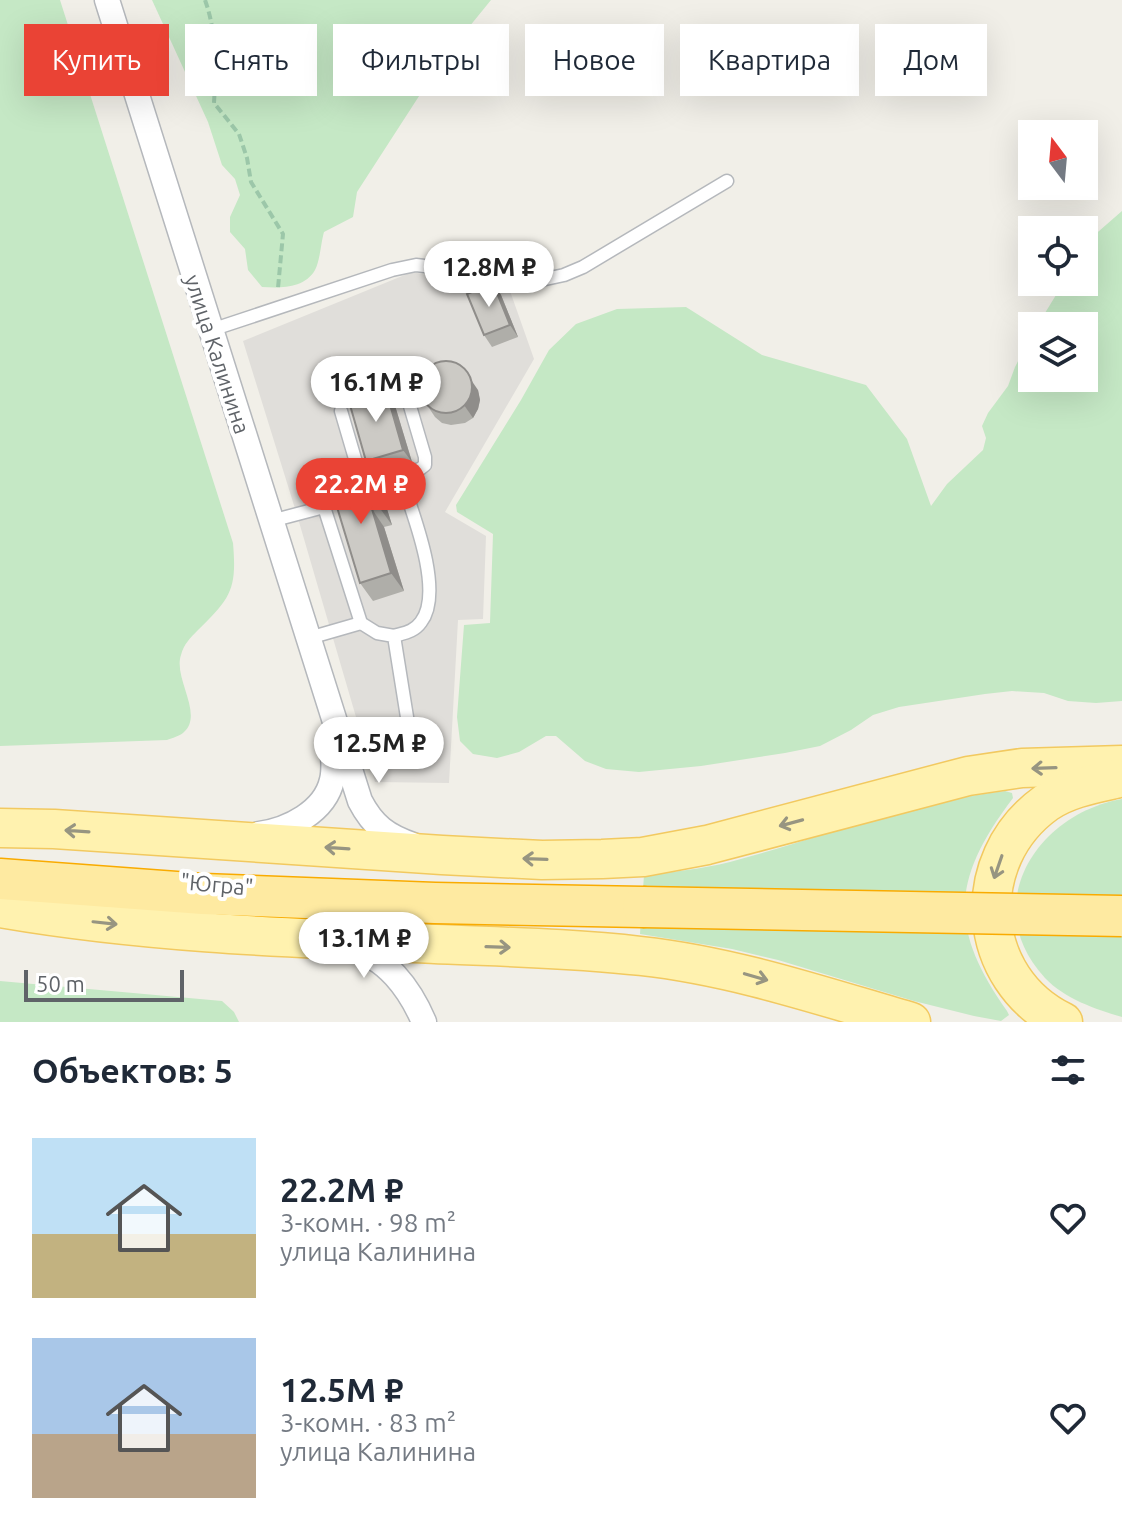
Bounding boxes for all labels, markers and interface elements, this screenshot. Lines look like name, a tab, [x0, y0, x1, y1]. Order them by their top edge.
chip: Купить	[24, 24, 169, 96]
chip: Снять	[185, 24, 317, 96]
chip: Фильтры	[333, 24, 509, 96]
chip: Новое	[525, 24, 664, 96]
chip: Квартира	[680, 24, 859, 96]
chip: Дом	[875, 24, 987, 96]
north arrow	[1018, 120, 1098, 200]
map controls	[1018, 120, 1098, 392]
button: locate	[1018, 216, 1098, 296]
pin: 12.8M ₽	[415, 241, 563, 309]
text: 12.8M ₽	[442, 252, 536, 281]
street label: улица Калинина	[180, 271, 256, 437]
button: layers	[1018, 312, 1098, 392]
pin: 16.1M ₽	[302, 356, 450, 424]
text: 16.1M ₽	[329, 367, 423, 396]
pin: 22.2M ₽	[287, 458, 435, 526]
text: 22.2M ₽	[314, 469, 408, 498]
pin: 12.5M ₽	[305, 717, 453, 785]
text: 12.5M ₽	[332, 728, 426, 757]
one-way arrow	[1031, 760, 1058, 775]
one-way arrow	[778, 816, 804, 831]
one-way arrow	[64, 823, 91, 838]
one-way arrow	[324, 840, 351, 855]
one-way arrow	[522, 852, 549, 867]
one-way arrow	[990, 854, 1005, 879]
street label: "Югра"	[180, 868, 254, 900]
pin: 13.1M ₽	[290, 912, 438, 980]
one-way arrow	[92, 916, 117, 931]
text: 13.1M ₽	[317, 923, 411, 952]
one-way arrow	[484, 939, 511, 954]
scale bar	[24, 966, 184, 1002]
one-way arrow	[742, 970, 768, 985]
text: 50 m	[36, 971, 85, 996]
icon: filters	[1046, 1048, 1090, 1092]
text: Объектов: 5	[32, 1051, 233, 1089]
icon: home	[96, 1170, 192, 1266]
text: 22.2M ₽	[280, 1170, 403, 1208]
icon: heart	[1046, 1196, 1090, 1240]
text: 3-комн. · 98 m²	[280, 1208, 456, 1237]
text: улица Калинина	[280, 1237, 476, 1266]
icon: home	[96, 1370, 192, 1466]
text: 12.5M ₽	[280, 1370, 403, 1408]
icon: heart	[1046, 1396, 1090, 1440]
text: 3-комн. · 83 m²	[280, 1408, 456, 1437]
text: улица Калинина	[280, 1437, 476, 1466]

